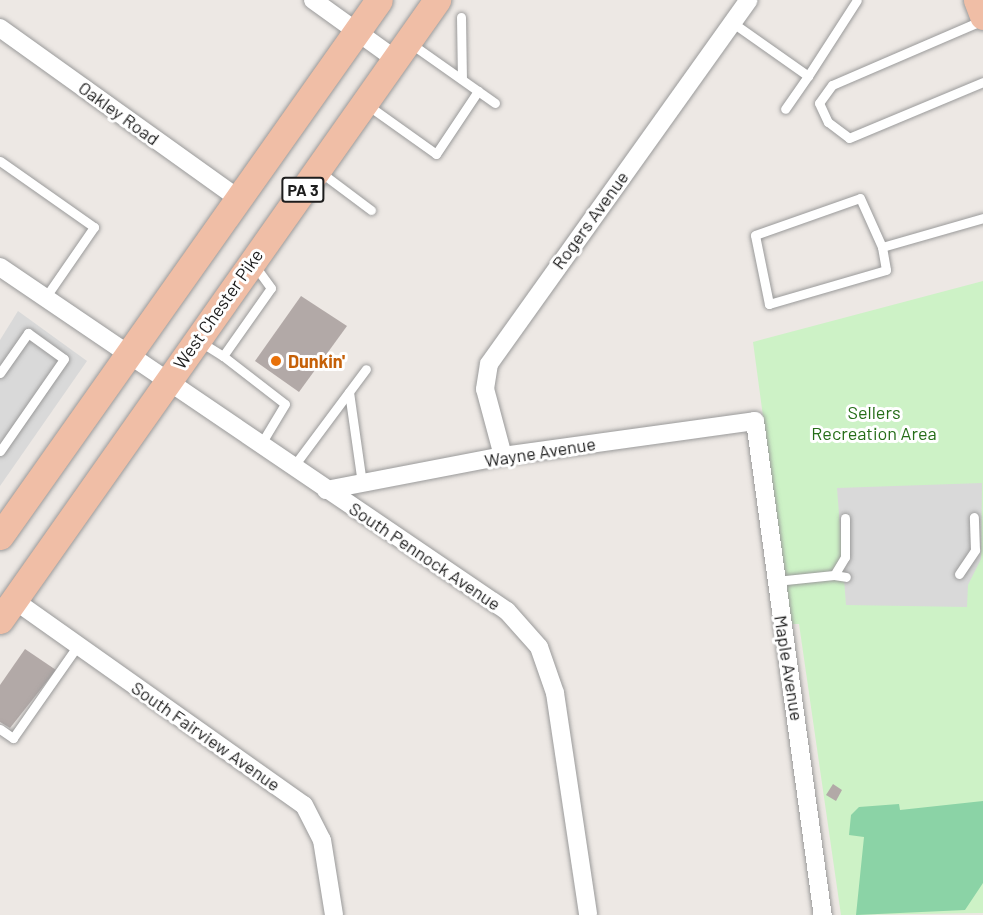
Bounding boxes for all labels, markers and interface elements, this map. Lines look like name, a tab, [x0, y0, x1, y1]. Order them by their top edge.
street label: Oakley Road	[74, 76, 164, 150]
street label: Rogers Avenue	[547, 167, 633, 273]
road number: PA 3	[280, 177, 326, 203]
street label: West Chester Pike	[169, 245, 267, 373]
place label: Dunkin'	[288, 350, 345, 372]
marker: Dunkin'	[269, 354, 283, 368]
park label: Sellers Recreation Area	[811, 402, 937, 444]
street label: Wayne Avenue	[483, 433, 597, 471]
street label: South Pennock Avenue	[345, 497, 505, 615]
street label: Maple Avenue	[770, 614, 808, 722]
street label: South Fairview Avenue	[127, 677, 285, 795]

